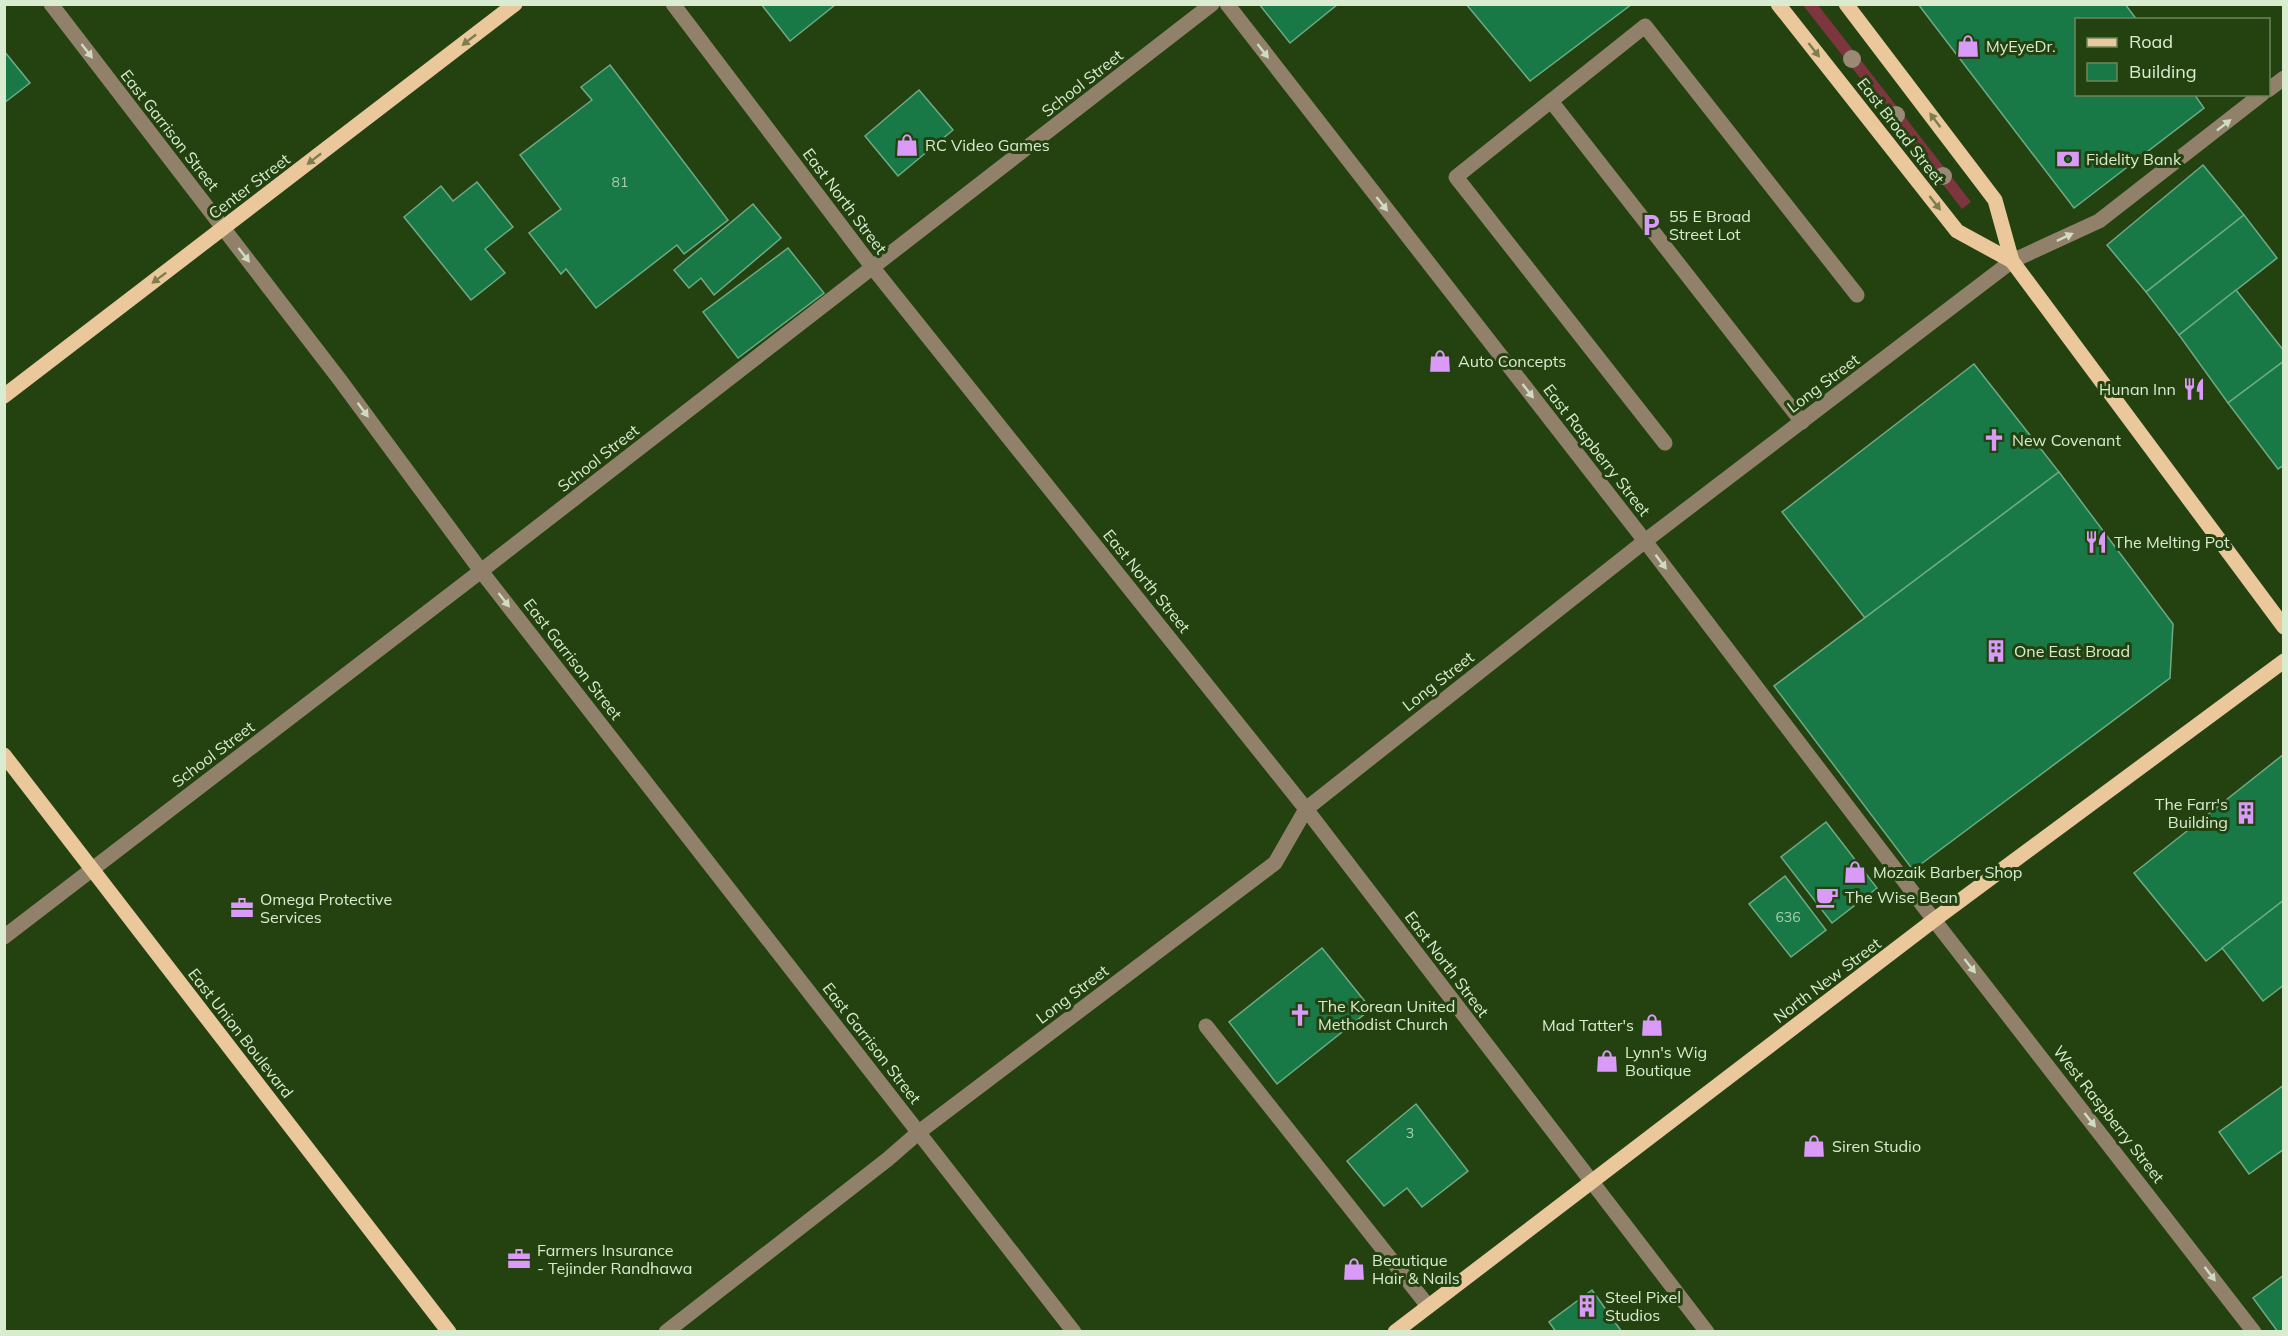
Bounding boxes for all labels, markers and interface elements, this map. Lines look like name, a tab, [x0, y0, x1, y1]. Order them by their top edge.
legend	[2075, 18, 2270, 96]
text: Road	[2129, 30, 2173, 53]
shop icon: MyEyeDr.	[1955, 33, 1981, 59]
one-way arrow	[461, 34, 476, 46]
place label: MyEyeDr.	[1986, 36, 2056, 56]
one-way arrow	[80, 43, 93, 59]
one-way arrow	[1256, 43, 1268, 58]
one-way arrow	[1807, 43, 1819, 58]
street label: School Street	[1037, 45, 1127, 121]
text: Building	[2129, 60, 2197, 83]
street label: East Garrison Street	[117, 65, 224, 195]
street label: East Broad Street	[1853, 74, 1949, 189]
one-way arrow	[1929, 113, 1941, 128]
one-way arrow	[2216, 119, 2231, 131]
shop icon: RC Video Games	[894, 132, 920, 158]
place label: RC Video Games	[925, 135, 1050, 155]
street label: East North Street	[799, 144, 892, 258]
bank icon: Fidelity Bank	[2055, 146, 2081, 172]
street label: Center Street	[204, 149, 294, 223]
place label: Fidelity Bank	[2086, 149, 2182, 169]
one-way arrow	[307, 153, 322, 165]
house number: 81	[612, 173, 628, 191]
one-way arrow	[1928, 196, 1940, 211]
one-way arrow	[1376, 197, 1388, 212]
place label: 55 E Broad Street Lot	[1669, 206, 1751, 244]
parking icon: 55 E Broad Street Lot	[1638, 212, 1664, 238]
one-way arrow	[2057, 232, 2074, 241]
one-way arrow	[238, 247, 251, 263]
one-way arrow	[152, 271, 167, 283]
shop icon: Auto Concepts	[1427, 348, 1453, 374]
street label: Long Street	[1783, 349, 1863, 417]
place label: Auto Concepts	[1458, 351, 1566, 371]
restaurant icon: Hunan Inn	[2181, 376, 2207, 402]
place label: Hunan Inn	[2099, 379, 2176, 399]
street label: East Raspberry Street	[1539, 380, 1655, 520]
one-way arrow	[1522, 383, 1535, 399]
one-way arrow	[356, 403, 368, 418]
street label: School Street	[553, 420, 643, 496]
church icon: New Covenant	[1981, 427, 2007, 453]
place label: New Covenant	[2012, 430, 2121, 450]
street label: East North Street	[1099, 525, 1195, 637]
restaurant icon: The Melting Pot	[2083, 529, 2109, 555]
place label: The Melting Pot	[2114, 532, 2230, 552]
one-way arrow	[1654, 554, 1666, 569]
one-way arrow	[498, 592, 511, 608]
street label: East Garrison Street	[520, 594, 627, 724]
building icon: One East Broad	[1983, 638, 2009, 664]
place label: One East Broad	[2014, 641, 2130, 661]
street label: Long Street	[1398, 647, 1478, 715]
street label: School Street	[168, 716, 258, 791]
place label: The Farr's Building	[2155, 794, 2228, 832]
building icon: The Farr's Building	[2233, 800, 2259, 826]
shop icon: Mozaik Barber Shop	[1842, 859, 1868, 885]
place label: Mozaik Barber Shop	[1873, 862, 2022, 882]
cafe icon: The Wise Bean	[1814, 884, 1840, 910]
place label: The Wise Bean	[1845, 887, 1958, 907]
place label: Omega Protective Services	[260, 889, 392, 927]
office icon: Omega Protective Services	[229, 895, 255, 921]
street label: East North Street	[1401, 907, 1494, 1021]
house number: 636	[1775, 908, 1801, 926]
street label: North New Street	[1769, 933, 1885, 1027]
one-way arrow	[1964, 958, 1977, 974]
street label: Long Street	[1032, 960, 1112, 1028]
street label: East Union Boulevard	[184, 964, 298, 1102]
street label: East Garrison Street	[819, 978, 926, 1108]
place label: The Korean United Methodist Church	[1318, 996, 1455, 1034]
church icon: The Korean United Methodist Church	[1287, 1002, 1313, 1028]
shop icon: Mad Tatter's	[1639, 1012, 1665, 1038]
place label: Mad Tatter's	[1542, 1015, 1634, 1035]
street label: West Raspberry Street	[2049, 1041, 2169, 1187]
place label: Lynn's Wig Boutique	[1625, 1042, 1707, 1080]
shop icon: Lynn's Wig Boutique	[1594, 1048, 1620, 1074]
one-way arrow	[2084, 1112, 2097, 1128]
house number: 3	[1406, 1124, 1414, 1142]
shop icon: Siren Studio	[1801, 1133, 1827, 1159]
place label: Siren Studio	[1832, 1136, 1921, 1156]
place label: Farmers Insurance - Tejinder Randhawa	[537, 1240, 692, 1278]
office icon: Farmers Insurance - Tejinder Randhawa	[506, 1246, 532, 1272]
place label: Beautique Hair & Nails	[1372, 1250, 1460, 1288]
shop icon: Beautique Hair & Nails	[1341, 1256, 1367, 1282]
one-way arrow	[2204, 1265, 2216, 1281]
place label: Steel Pixel Studios	[1605, 1287, 1681, 1325]
building icon: Steel Pixel Studios	[1574, 1293, 1600, 1319]

